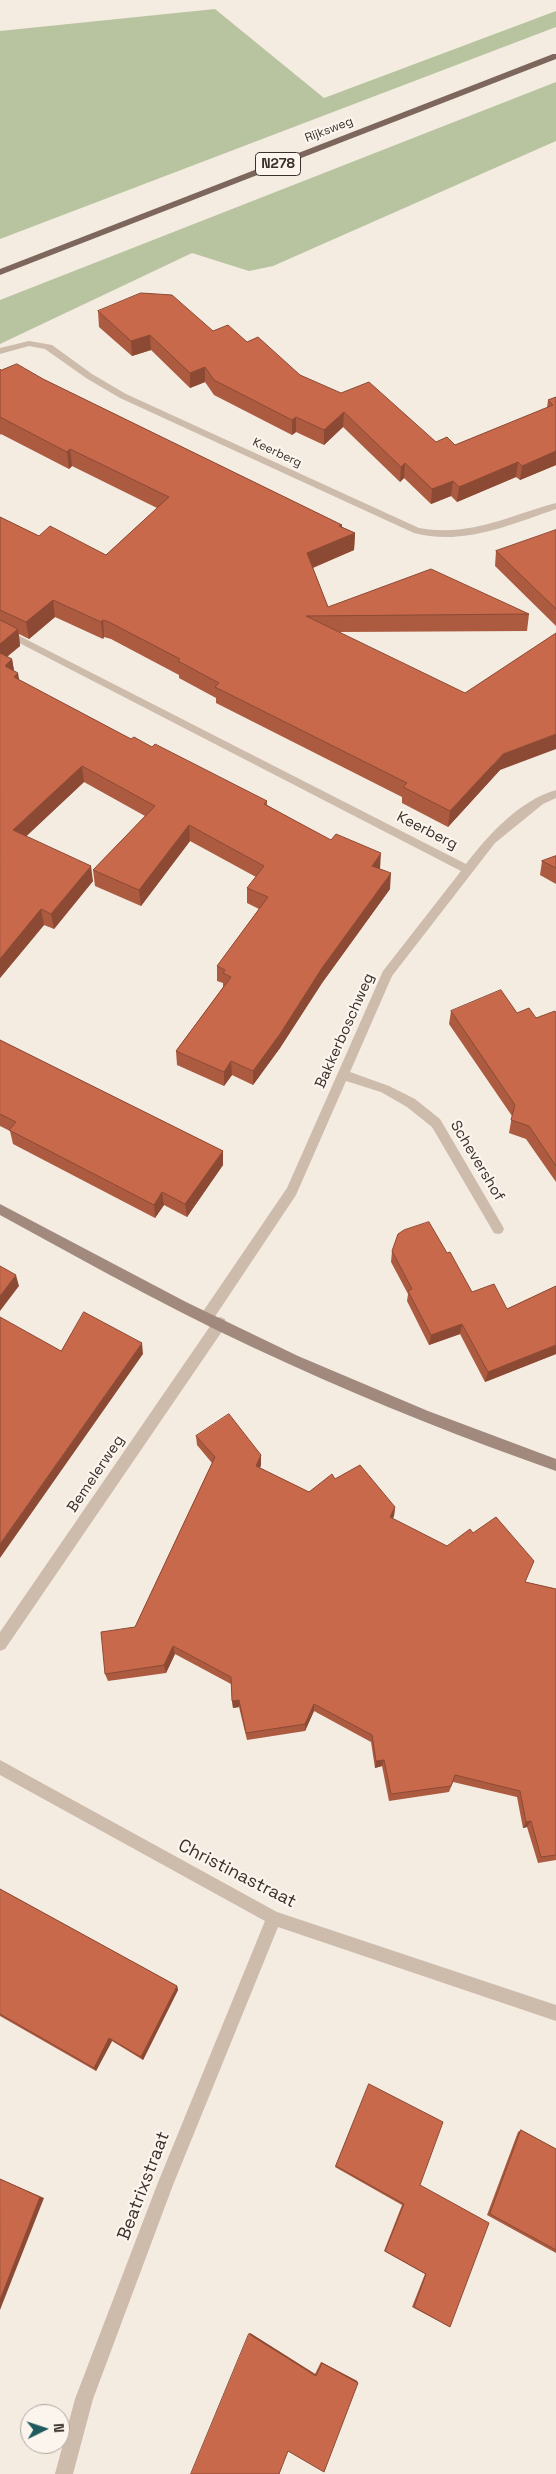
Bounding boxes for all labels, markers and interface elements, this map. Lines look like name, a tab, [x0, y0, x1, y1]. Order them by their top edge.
street label: Rijksweg	[303, 114, 355, 146]
road number: N278	[256, 152, 300, 175]
street label: Keerberg	[250, 435, 304, 471]
street label: Keerberg	[394, 808, 460, 854]
street label: Bakkerboschweg	[312, 971, 378, 1091]
street label: Schevershof	[446, 1117, 508, 1205]
street label: Bemelerweg	[64, 1432, 128, 1516]
street label: Christinastraat	[174, 1835, 300, 1913]
street label: Beatrixstraat	[113, 2129, 175, 2243]
north arrow	[20, 2404, 70, 2454]
text: N	[50, 2423, 68, 2433]

